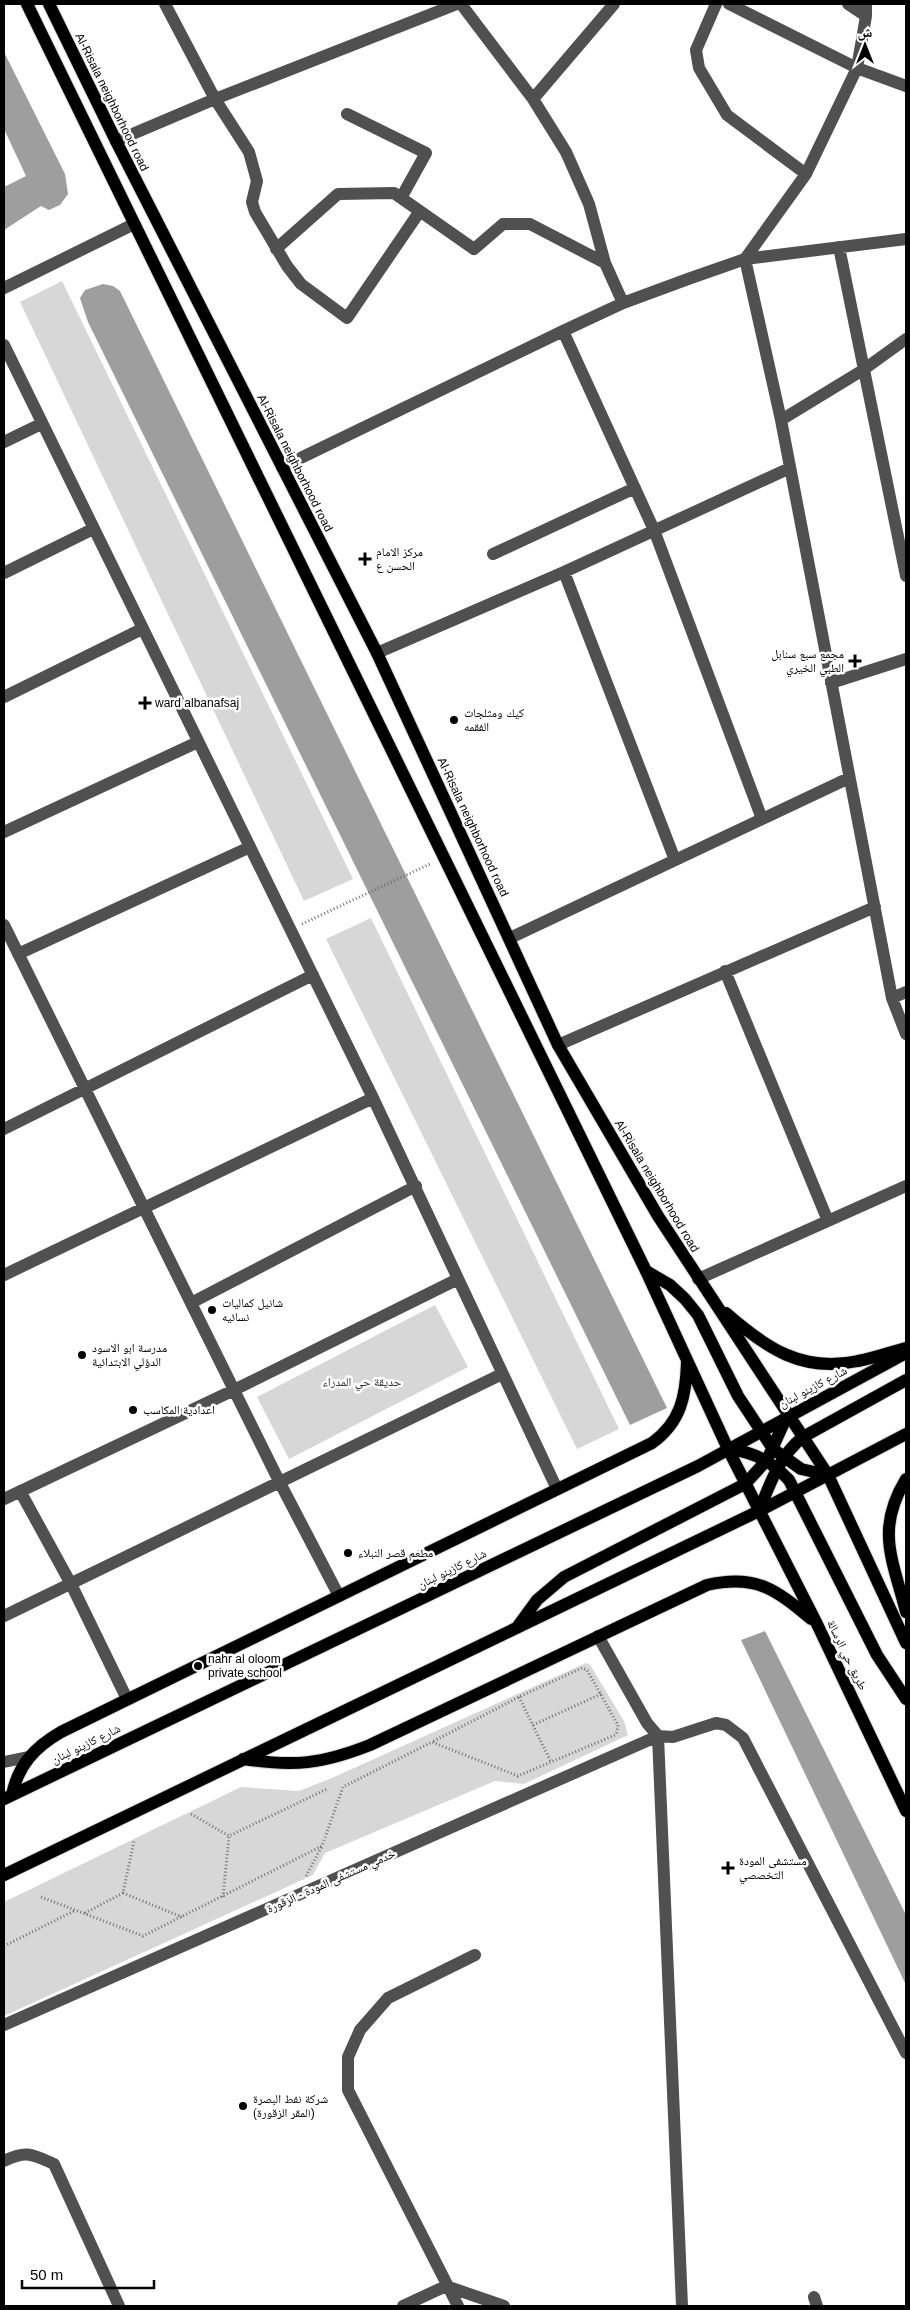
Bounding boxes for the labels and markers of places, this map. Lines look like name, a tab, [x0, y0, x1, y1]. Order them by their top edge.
place label: مركز الامام الحسن ع	[376, 545, 423, 574]
marker: مركز الامام الحسن ع	[358, 552, 372, 566]
place label: مجمع سبع سنابل الطبي الخيري	[771, 647, 844, 678]
marker: مجمع سبع سنابل الطبي الخيري	[848, 654, 862, 668]
place label: ward albanafsaj	[154, 696, 239, 710]
marker: ward albanafsaj	[139, 697, 151, 709]
place label: كيك ومثلجات الفقمه	[464, 706, 524, 734]
marker: كيك ومثلجات الفقمه	[448, 714, 460, 726]
place label: شانيل كماليات نسائيه	[222, 1296, 283, 1324]
marker: شانيل كماليات نسائيه	[206, 1304, 218, 1316]
place label: مدرسة ابو الاسود الدؤلي الابتدائية	[92, 1341, 167, 1372]
marker: مدرسة ابو الاسود الدؤلي الابتدائية	[76, 1349, 88, 1361]
place label: اعدادية المكاسب	[143, 1403, 215, 1417]
marker: اعدادية المكاسب	[127, 1404, 139, 1416]
place label: مطعم قصر النبلاء	[358, 1546, 433, 1561]
marker: مطعم قصر النبلاء	[342, 1547, 354, 1559]
place label: nahr al oloom private school	[208, 1652, 282, 1680]
marker: nahr al oloom private school	[192, 1660, 204, 1672]
place label: مستشفى المودة التخصصي	[739, 1854, 807, 1885]
marker: مستشفى المودة التخصصي	[721, 1861, 735, 1875]
place label: شركة نفط البصرة (المقر الزقورة)	[253, 2092, 328, 2120]
marker: شركة نفط البصرة (المقر الزقورة)	[237, 2100, 249, 2112]

